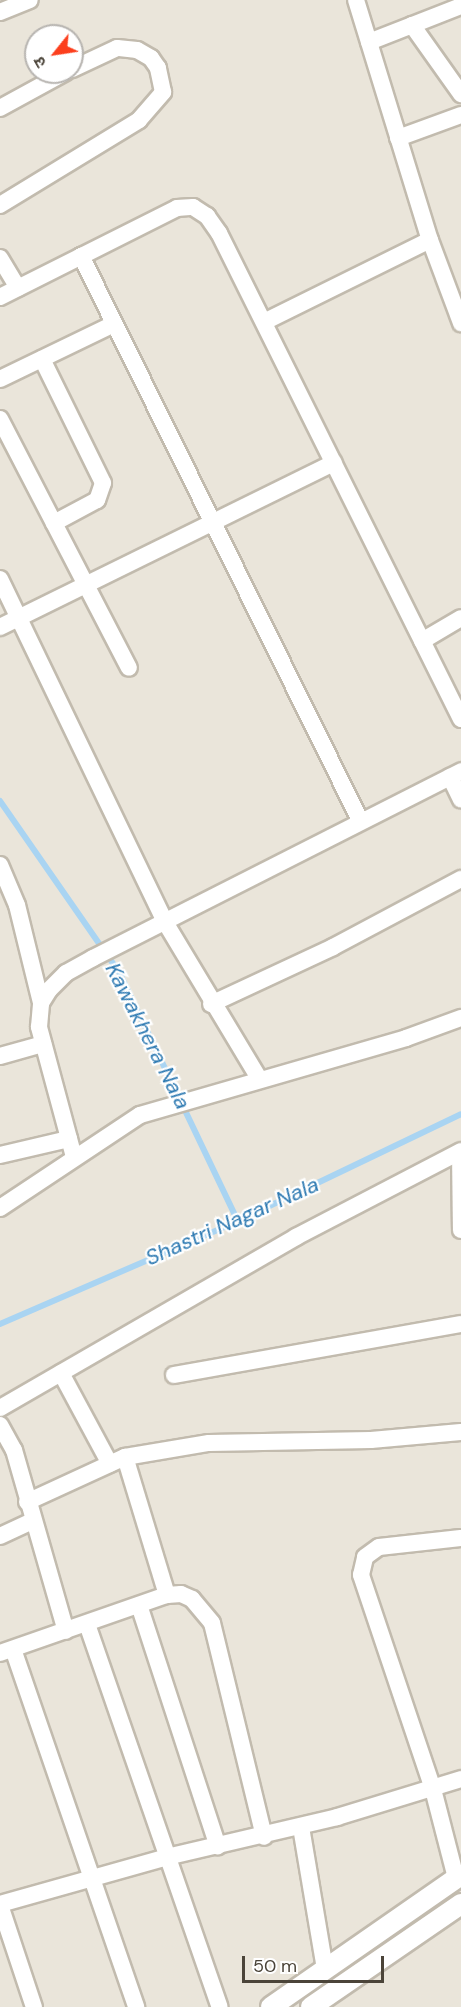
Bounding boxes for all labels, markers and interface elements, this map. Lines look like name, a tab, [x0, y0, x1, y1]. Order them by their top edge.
north arrow	[24, 24, 84, 84]
text: उ	[28, 53, 51, 72]
water label: Kawakhera Nala	[100, 958, 196, 1114]
water label: Shastri Nagar Nala	[141, 1171, 323, 1271]
scale bar	[245, 1944, 388, 1982]
text: 50 m	[253, 1954, 297, 1978]

